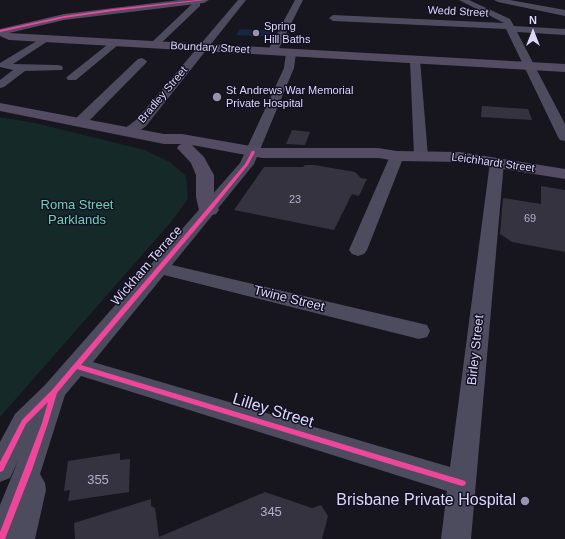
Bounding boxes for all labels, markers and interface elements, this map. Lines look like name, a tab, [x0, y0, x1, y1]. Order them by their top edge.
street label: Wedd Street	[427, 4, 489, 20]
north arrow	[513, 12, 553, 52]
text: N	[529, 14, 537, 26]
place label: Spring Hill Baths	[264, 20, 310, 46]
marker: Spring Hill Baths	[251, 28, 261, 38]
street label: Boundary Street	[170, 39, 250, 57]
street label: Bradley Street	[136, 64, 190, 126]
place label: St Andrews War Memorial Private Hospital	[226, 84, 353, 110]
marker: St Andrews War Memorial Private Hospital	[211, 91, 223, 103]
street label: Leichhardt Street	[451, 151, 535, 175]
house number: 23	[289, 193, 301, 207]
park label: Roma Street Parklands	[41, 197, 113, 228]
house number: 69	[524, 212, 536, 226]
street label: Wickham Terrace	[108, 223, 186, 309]
street label: Twine Street	[252, 283, 326, 315]
street label: Birley Street	[465, 314, 487, 386]
street label: Lilley Street	[230, 390, 316, 432]
house number: 355	[87, 472, 109, 488]
place label: Brisbane Private Hospital	[336, 491, 516, 511]
marker: Brisbane Private Hospital	[519, 495, 531, 507]
house number: 345	[260, 504, 282, 520]

